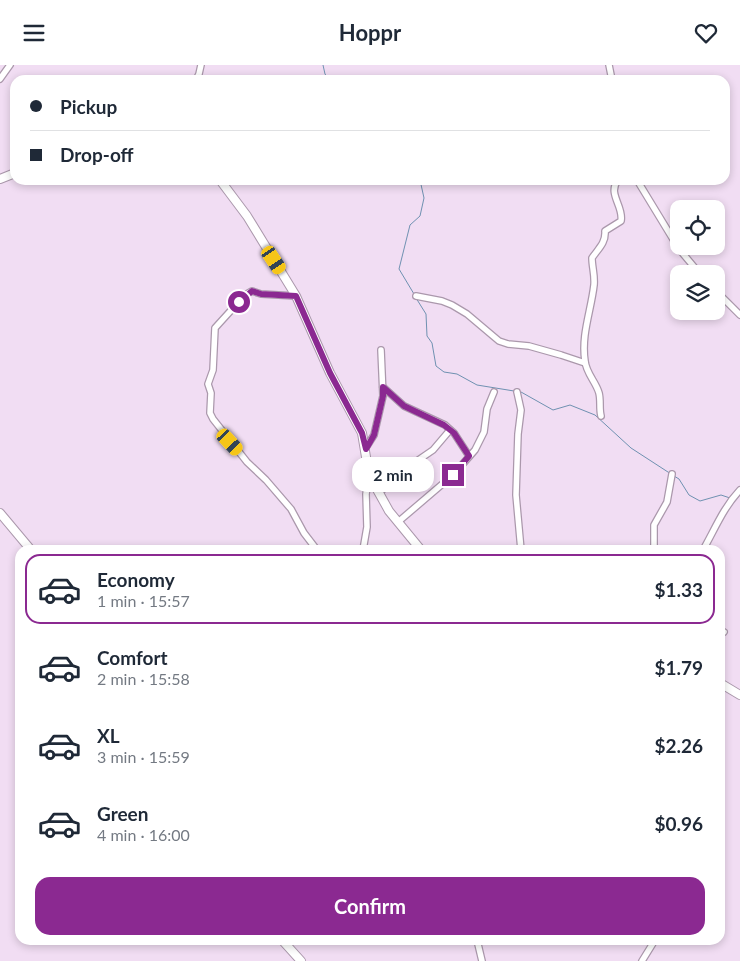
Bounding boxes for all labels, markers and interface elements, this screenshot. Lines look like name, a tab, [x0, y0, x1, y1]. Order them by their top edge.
icon: menu	[20, 19, 48, 47]
text: Hoppr	[339, 19, 401, 46]
icon: heart	[692, 19, 720, 47]
text: Pickup	[60, 95, 117, 118]
text: Drop-off	[60, 143, 134, 166]
map controls	[670, 200, 725, 320]
button: locate	[670, 200, 725, 255]
car	[259, 243, 288, 277]
button: layers	[670, 265, 725, 320]
route start	[228, 291, 250, 313]
car	[214, 426, 245, 458]
callout: 2 min	[353, 457, 436, 493]
route end	[442, 464, 464, 486]
text: 2 min	[373, 465, 413, 484]
icon: car	[37, 567, 82, 612]
text: Economy	[97, 568, 175, 591]
text: $1.33	[654, 578, 703, 601]
text: 1 min · 15:57	[97, 591, 190, 610]
icon: car	[37, 645, 82, 690]
text: Comfort	[97, 646, 168, 669]
text: $1.79	[654, 656, 703, 679]
text: 2 min · 15:58	[97, 669, 190, 688]
icon: car	[37, 723, 82, 768]
text: XL	[97, 724, 120, 747]
text: $2.26	[654, 734, 703, 757]
text: 3 min · 15:59	[97, 747, 190, 766]
icon: car	[37, 801, 82, 846]
text: Green	[97, 802, 148, 825]
text: $0.96	[654, 812, 703, 835]
text: 4 min · 16:00	[97, 825, 190, 844]
button: Confirm	[35, 877, 705, 935]

